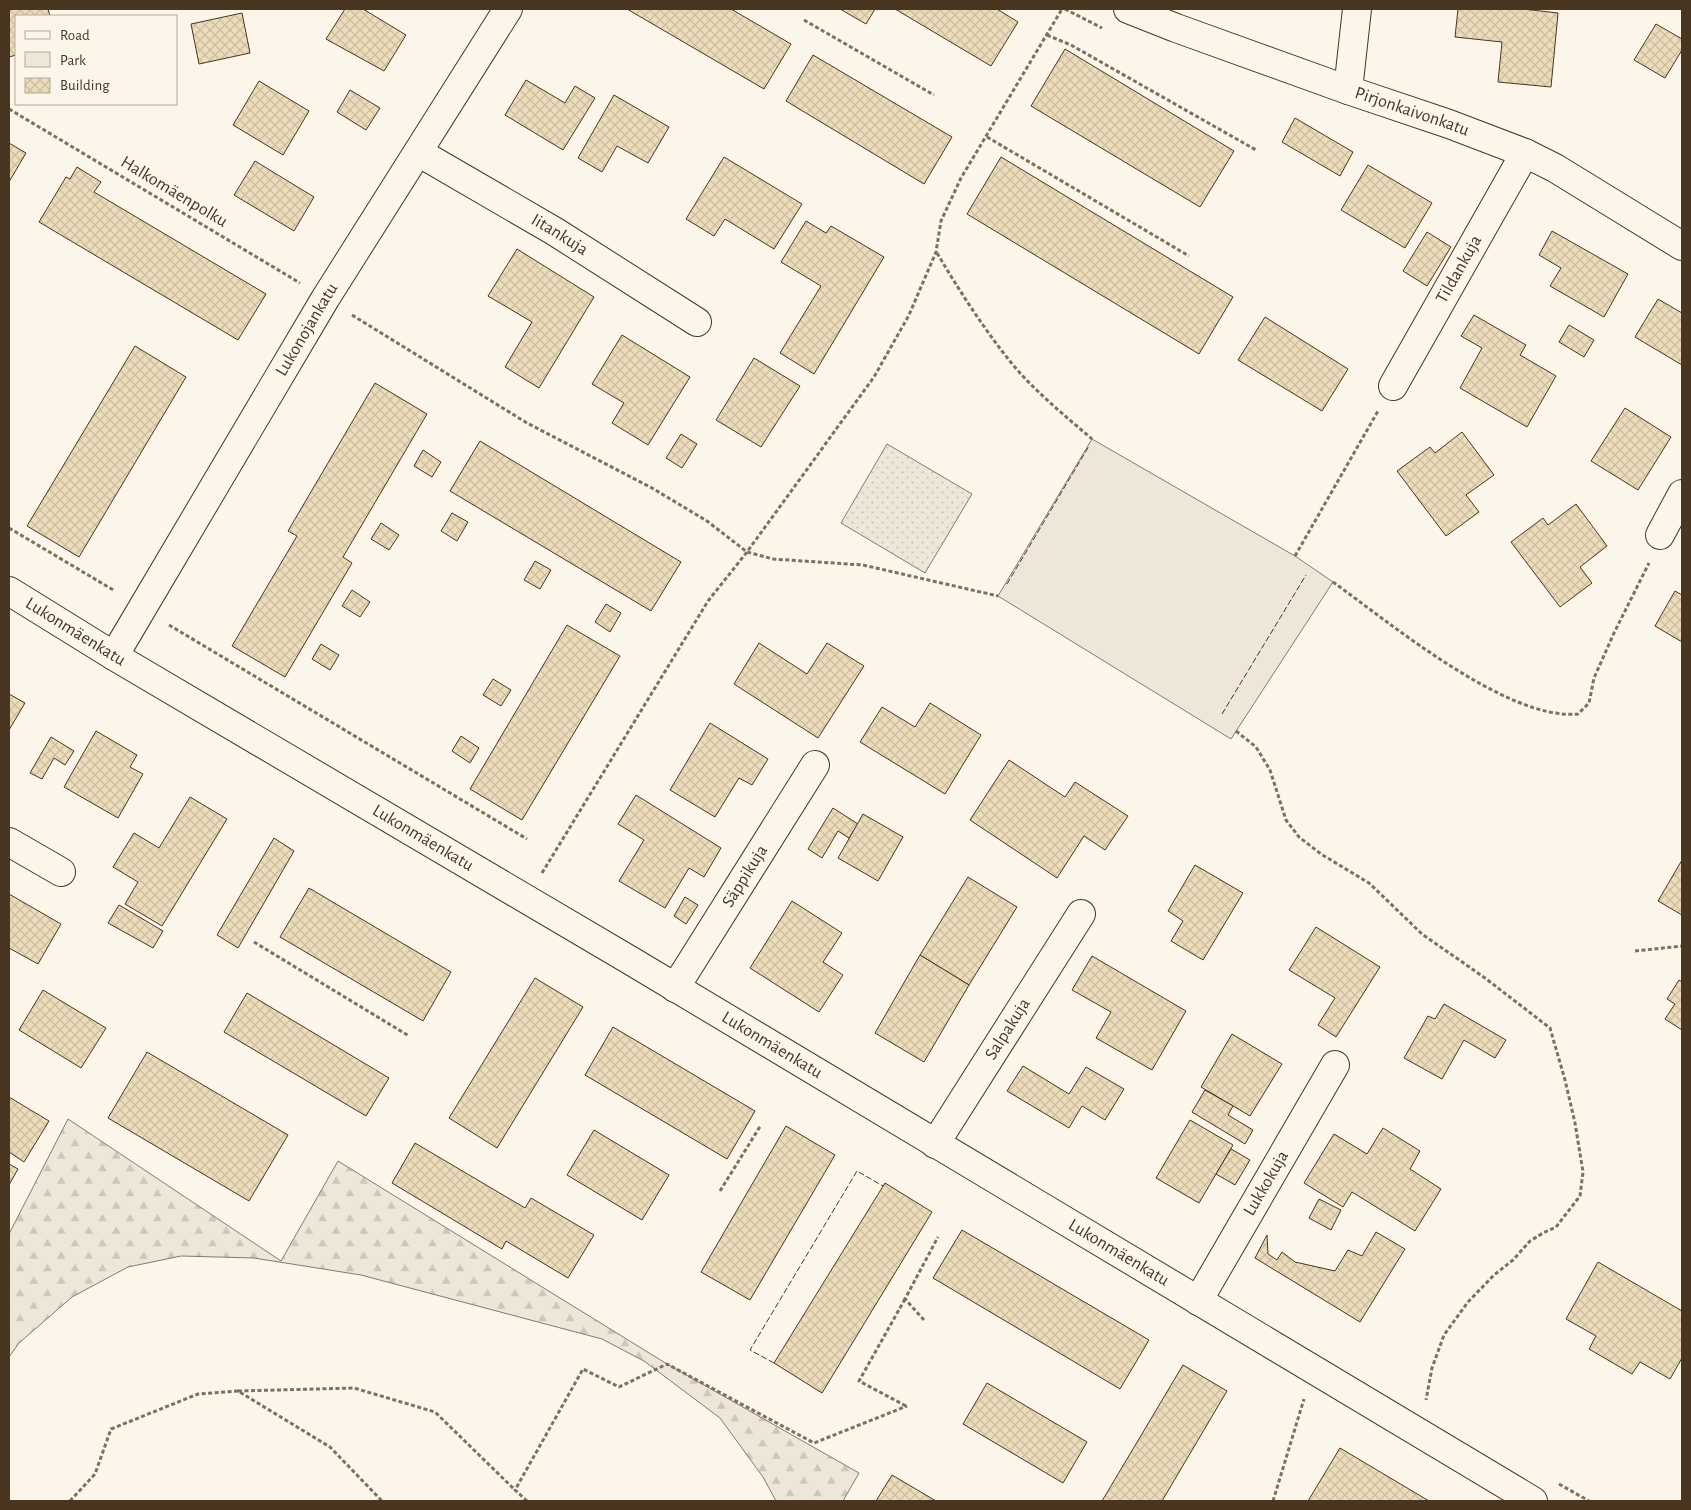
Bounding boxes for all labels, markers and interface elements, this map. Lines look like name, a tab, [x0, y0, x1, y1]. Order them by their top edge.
legend	[15, 15, 178, 105]
text: Road	[60, 28, 90, 43]
text: Park	[60, 53, 86, 68]
text: Building	[60, 78, 110, 93]
street label: Pirjonkaivonkatu	[1353, 84, 1471, 140]
street label: Halkomäenpolku	[117, 153, 231, 231]
street label: Iitankuja	[528, 211, 591, 259]
street label: Tildankuja	[1433, 232, 1485, 306]
street label: Lukonojankatu	[272, 280, 342, 379]
street label: Lukonmäenkatu	[22, 594, 128, 670]
street label: Lukonmäenkatu	[369, 801, 476, 875]
street label: Säppikuja	[719, 842, 771, 911]
street label: Salpakuja	[982, 995, 1034, 1063]
street label: Lukonmäenkatu	[719, 1008, 825, 1082]
street label: Lukkokuja	[1240, 1148, 1292, 1219]
street label: Lukonmäenkatu	[1065, 1216, 1172, 1290]

